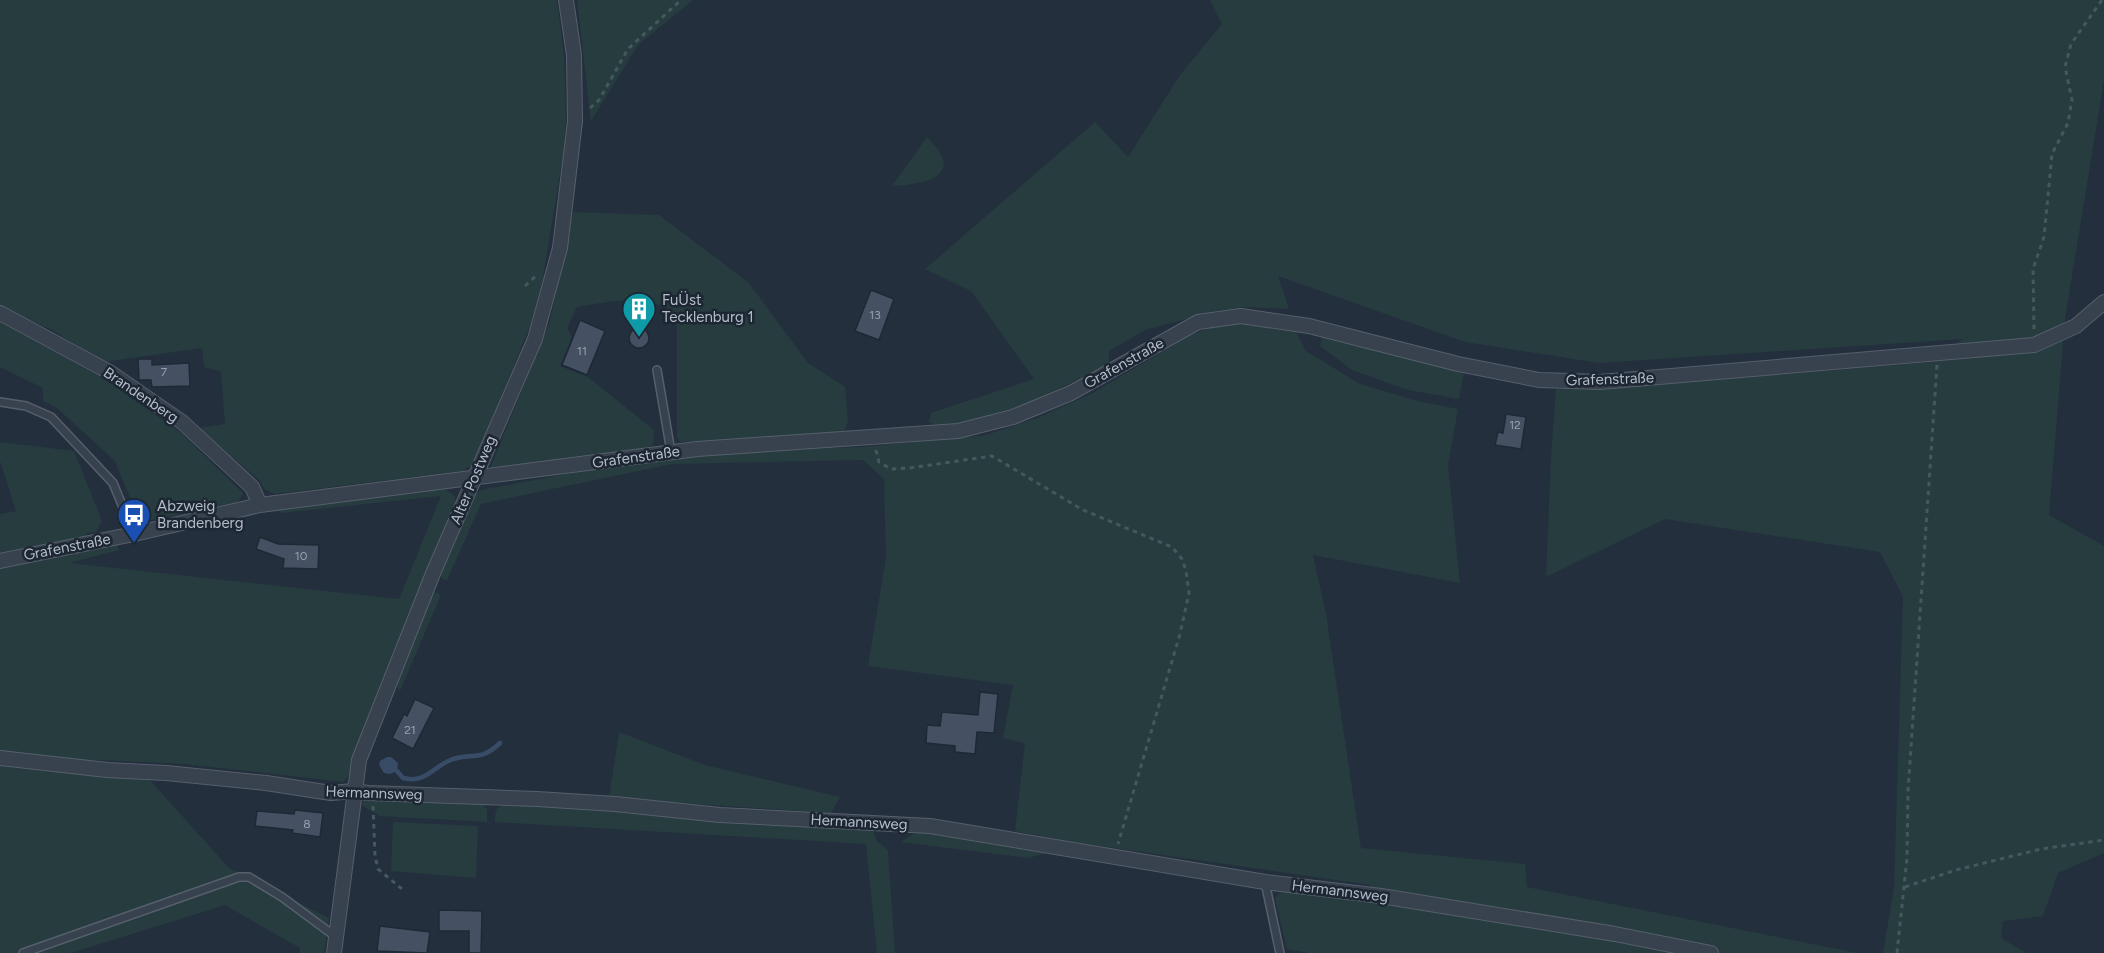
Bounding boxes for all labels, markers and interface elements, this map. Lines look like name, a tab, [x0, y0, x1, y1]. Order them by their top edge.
building icon: FuÜst Tecklenburg 1	[621, 291, 657, 338]
place label: FuÜst Tecklenburg 1	[662, 291, 754, 326]
house number: 13	[869, 308, 881, 322]
street label: Grafenstraße	[1081, 334, 1167, 392]
house number: 11	[577, 344, 587, 358]
street label: Brandenberg	[100, 363, 182, 427]
house number: 7	[161, 365, 168, 379]
street label: Grafenstraße	[1566, 368, 1654, 390]
house number: 12	[1509, 418, 1521, 432]
street label: Alter Postweg	[446, 433, 500, 527]
street label: Grafenstraße	[591, 442, 681, 472]
bus stop icon: Abzweig Brandenberg	[116, 497, 152, 544]
place label: Abzweig Brandenberg	[157, 497, 243, 532]
street label: Grafenstraße	[22, 530, 112, 564]
house number: 10	[295, 549, 308, 563]
house number: 21	[404, 723, 416, 737]
street label: Hermannsweg	[325, 782, 423, 804]
street label: Hermannsweg	[810, 810, 908, 834]
house number: 8	[303, 817, 311, 831]
street label: Hermannsweg	[1291, 876, 1389, 906]

